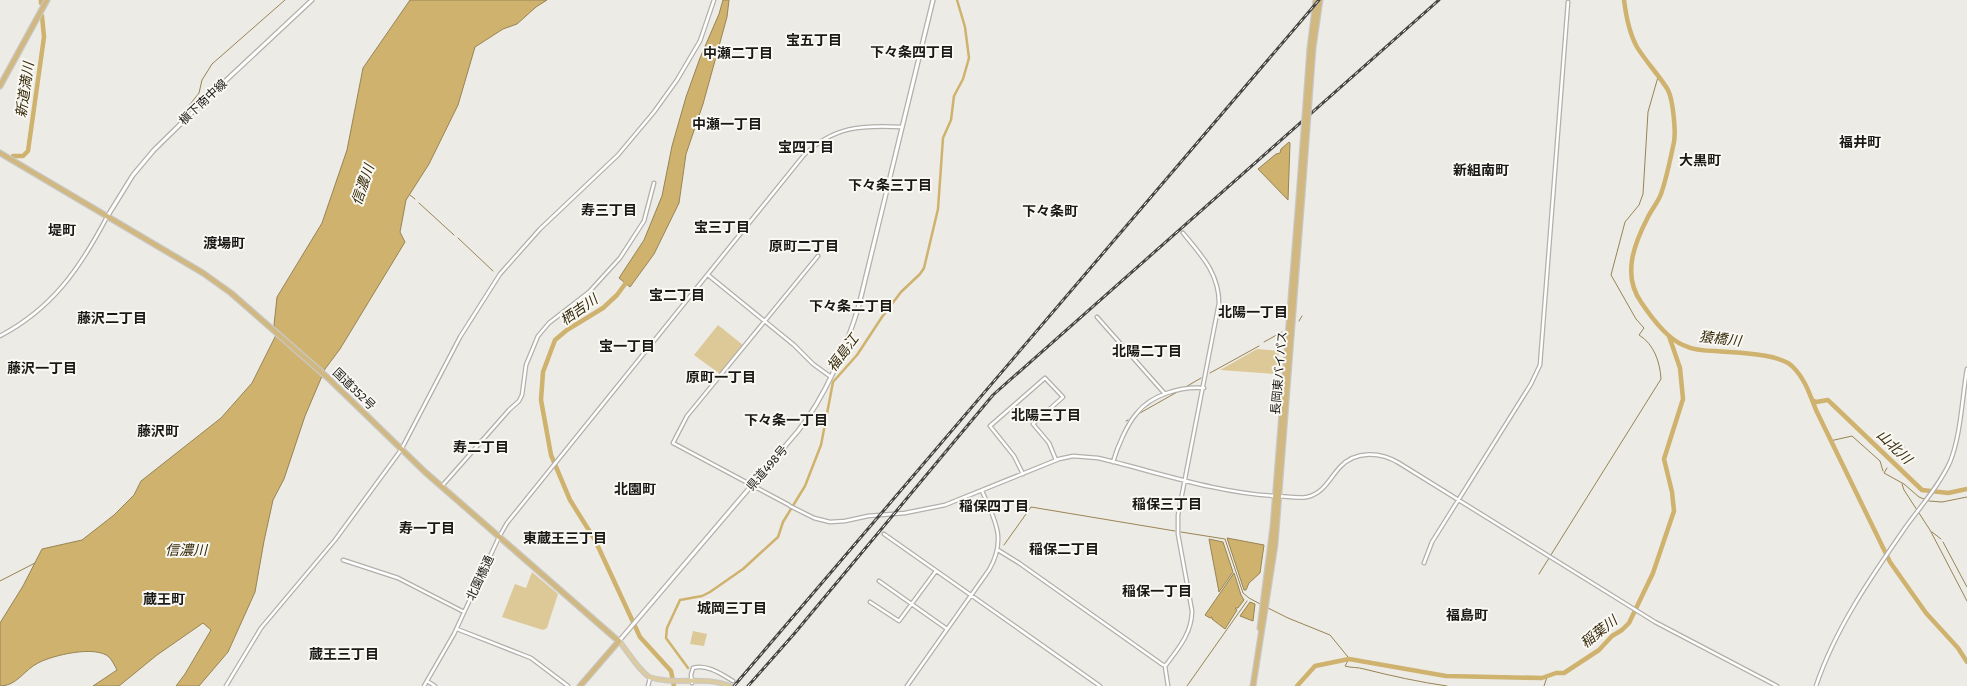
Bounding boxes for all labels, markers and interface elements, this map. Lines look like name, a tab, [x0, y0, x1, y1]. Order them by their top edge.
district label: 宝五丁目	[786, 32, 842, 49]
district label: 下々条四丁目	[870, 44, 954, 61]
district label: 中瀬二丁目	[703, 45, 773, 62]
water label: 新道満川	[13, 59, 38, 119]
street label: 槇下南中線	[176, 76, 230, 128]
district label: 中瀬一丁目	[692, 116, 762, 133]
district label: 福井町	[1839, 134, 1881, 151]
district label: 宝四丁目	[778, 139, 834, 156]
district label: 大黒町	[1679, 152, 1721, 169]
water label: 信濃川	[348, 160, 379, 208]
district label: 新組南町	[1453, 162, 1509, 179]
district label: 下々条三丁目	[848, 177, 932, 194]
district label: 寿三丁目	[581, 202, 637, 219]
district label: 下々条町	[1022, 203, 1078, 220]
district label: 宝三丁目	[694, 219, 750, 236]
district label: 堤町	[48, 222, 76, 239]
district label: 渡場町	[203, 235, 245, 252]
district label: 原町二丁目	[769, 238, 839, 255]
district label: 宝二丁目	[649, 287, 705, 304]
water label: 栖吉川	[557, 290, 603, 329]
district label: 下々条二丁目	[809, 298, 893, 315]
district label: 北陽一丁目	[1218, 304, 1288, 321]
district label: 藤沢二丁目	[77, 310, 147, 327]
water label: 猿橋川	[1698, 328, 1744, 350]
water label: 福島江	[824, 330, 864, 375]
street label: 長岡東バイパス	[1268, 331, 1290, 415]
district label: 宝一丁目	[599, 338, 655, 355]
district label: 北陽二丁目	[1112, 343, 1182, 360]
district label: 藤沢一丁目	[7, 360, 77, 377]
street label: 国道352号	[330, 365, 378, 413]
district label: 原町一丁目	[686, 369, 756, 386]
district label: 北陽三丁目	[1011, 407, 1081, 424]
district label: 下々条一丁目	[744, 412, 828, 429]
district label: 藤沢町	[137, 423, 179, 440]
water label: 山北川	[1873, 426, 1916, 469]
district label: 寿二丁目	[453, 439, 509, 456]
street label: 県道498号	[744, 443, 790, 493]
district label: 北園町	[614, 481, 656, 498]
district label: 稲保三丁目	[1132, 496, 1202, 513]
district label: 稲保四丁目	[959, 498, 1029, 515]
district label: 寿一丁目	[399, 520, 455, 537]
district label: 東蔵王三丁目	[523, 530, 607, 547]
district label: 稲保二丁目	[1029, 541, 1099, 558]
water label: 信濃川	[165, 542, 209, 559]
street label: 北園橋通	[464, 553, 496, 603]
district label: 稲保一丁目	[1122, 583, 1192, 600]
district label: 蔵王町	[143, 591, 185, 608]
district label: 城岡三丁目	[697, 600, 767, 617]
district label: 福島町	[1446, 607, 1488, 624]
water label: 稲葉川	[1577, 611, 1622, 652]
district label: 蔵王三丁目	[309, 646, 379, 663]

